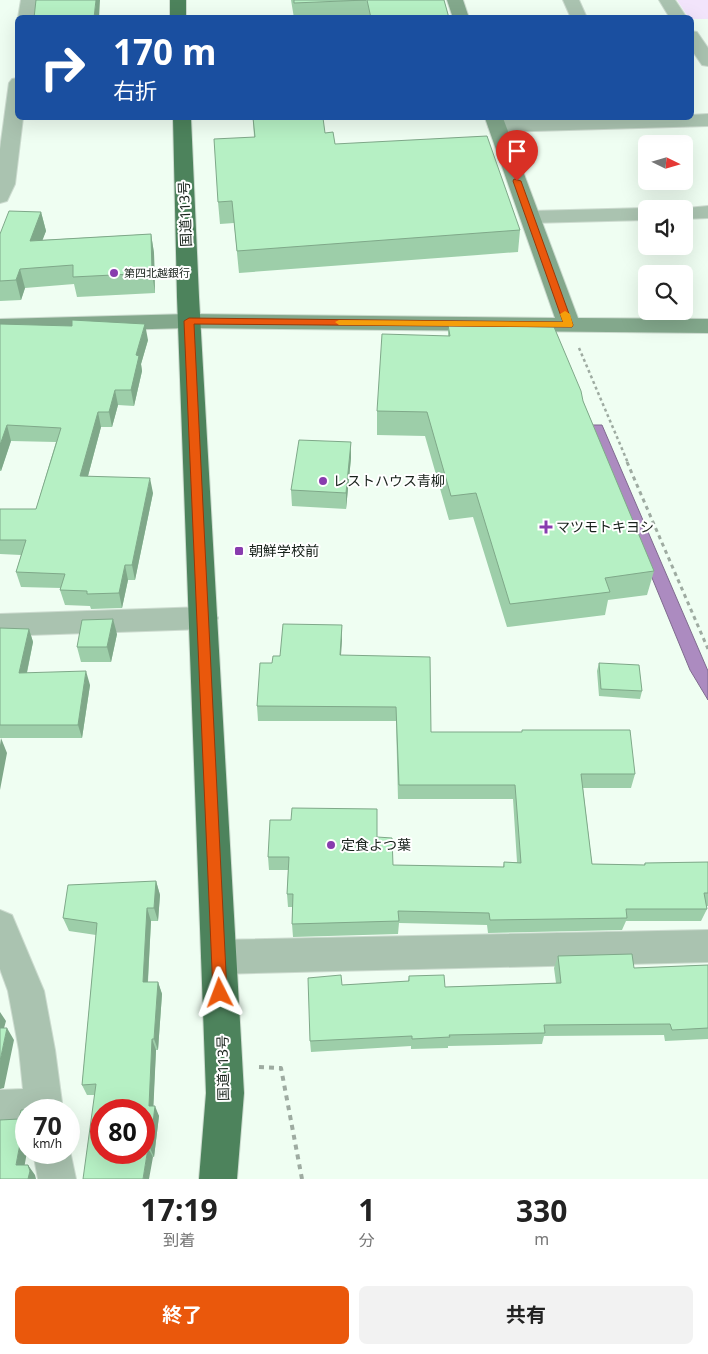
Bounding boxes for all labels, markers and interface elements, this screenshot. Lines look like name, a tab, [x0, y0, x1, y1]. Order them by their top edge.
text: 170 m	[113, 28, 216, 75]
icon: right	[30, 35, 95, 100]
text: 右折	[113, 75, 157, 105]
pin	[496, 130, 538, 181]
north arrow	[638, 135, 692, 190]
map controls	[638, 135, 693, 320]
icon: arrive	[503, 137, 531, 165]
street label: 国道113号	[174, 181, 195, 247]
button: sound	[638, 200, 693, 255]
place label: 第四北越銀行	[124, 265, 190, 280]
button: search	[638, 265, 693, 320]
marker: 第四北越銀行	[108, 267, 120, 279]
place label: レストハウス青柳	[333, 471, 445, 490]
marker: レストハウス青柳	[317, 475, 329, 487]
place label: マツモトキヨシ	[556, 517, 654, 536]
marker: マツモトキヨシ	[540, 521, 552, 533]
place label: 朝鮮学校前	[249, 541, 319, 560]
marker: 朝鮮学校前	[233, 545, 245, 557]
place label: 定食よつ葉	[341, 835, 411, 854]
marker: 定食よつ葉	[325, 839, 337, 851]
position arrow	[193, 966, 245, 1018]
street label: 国道113号	[212, 1035, 233, 1101]
speed limit sign: 80	[90, 1099, 155, 1164]
text: 70	[33, 1108, 62, 1142]
text: km/h	[33, 1135, 62, 1152]
text: 17:19	[141, 1189, 218, 1230]
text: 1	[358, 1189, 375, 1230]
text: 330	[516, 1190, 567, 1231]
text: m	[534, 1228, 549, 1250]
text: 到着	[163, 1229, 195, 1251]
text: 分	[359, 1229, 375, 1251]
button: 終了	[15, 1286, 349, 1344]
button: 共有	[359, 1286, 693, 1344]

